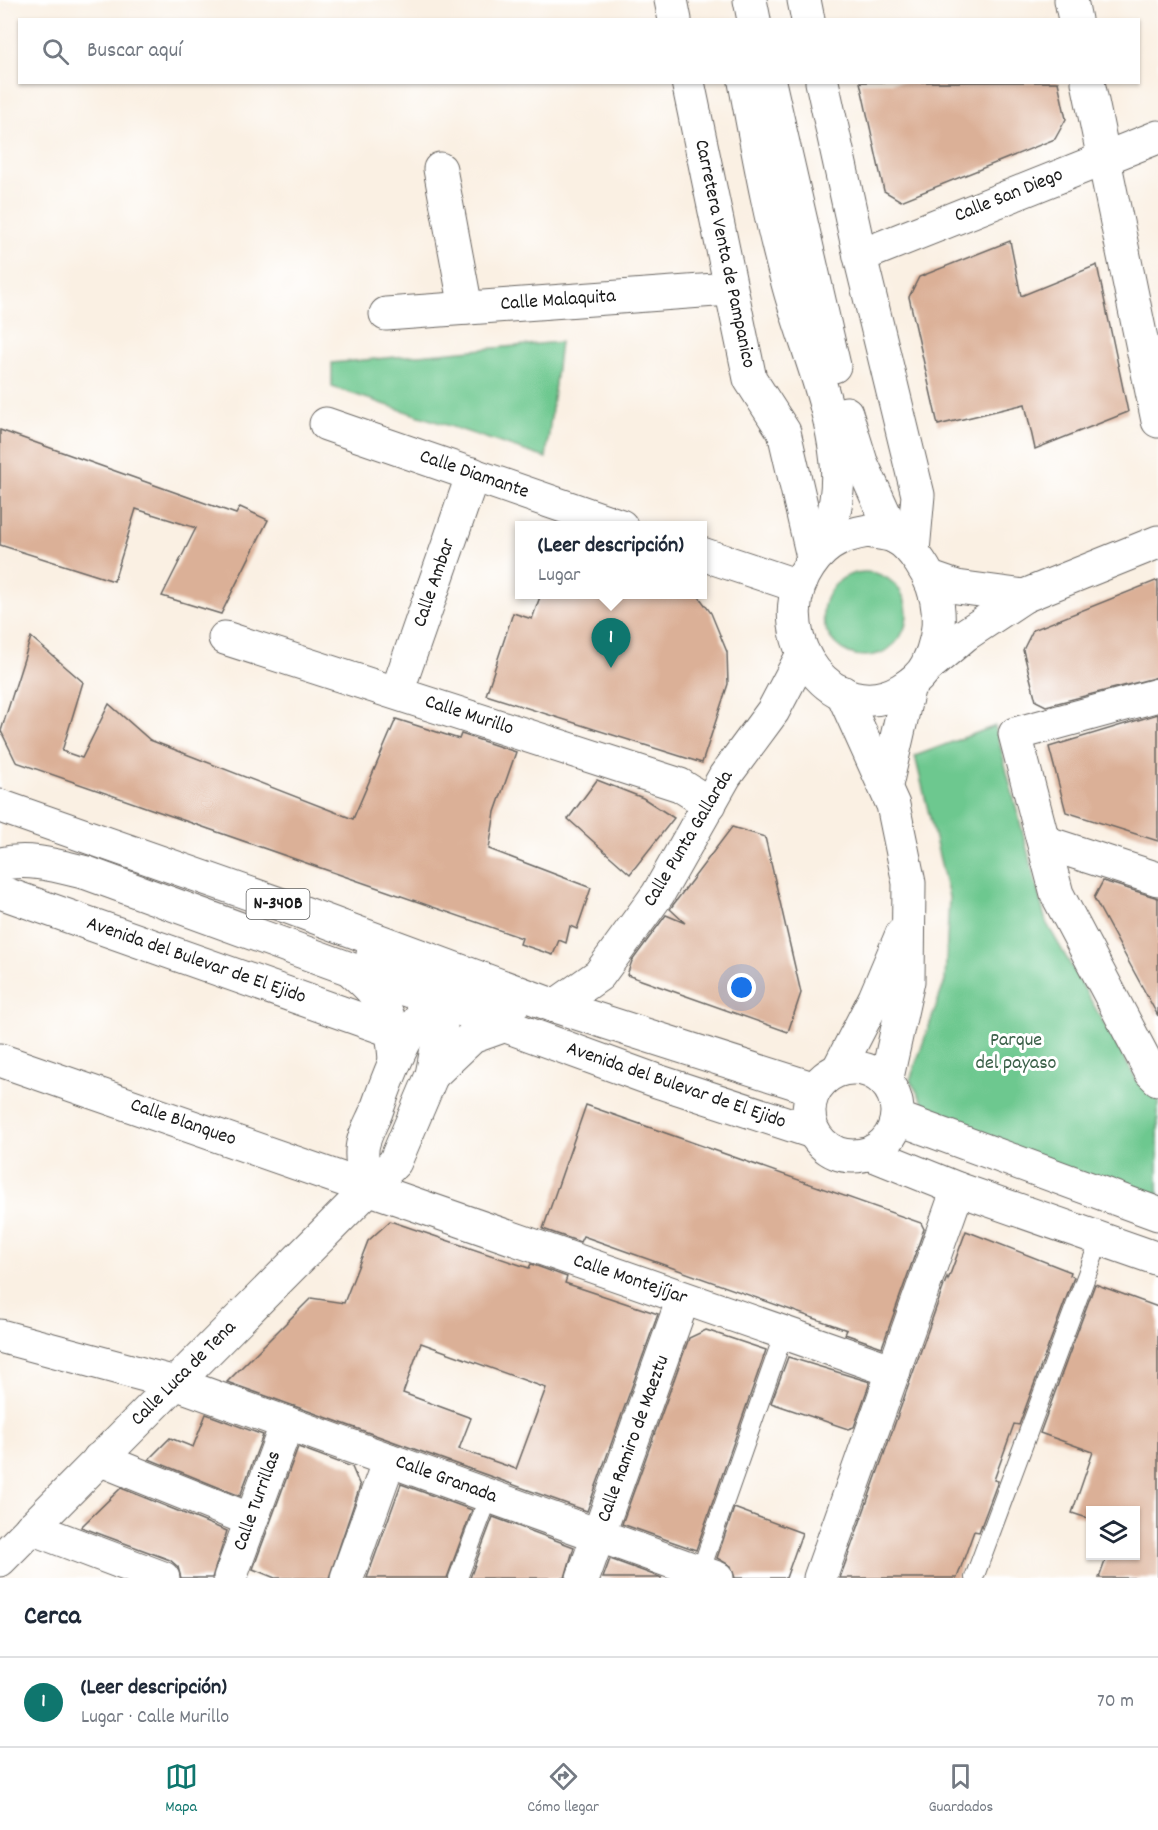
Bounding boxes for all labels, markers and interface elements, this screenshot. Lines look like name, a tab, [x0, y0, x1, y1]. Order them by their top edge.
search box	[18, 18, 1140, 84]
icon: search	[39, 35, 72, 68]
text: Buscar aquí	[87, 36, 182, 67]
street label: Carretera Venta de Pampanico	[686, 137, 762, 371]
street label: Calle San Diego	[951, 162, 1067, 230]
street label: Calle Malaquita	[499, 283, 617, 319]
street label: Calle Diamante	[416, 443, 533, 507]
popup	[515, 521, 707, 599]
text: (Leer descripción)	[538, 531, 684, 562]
street label: Calle Ambar	[407, 534, 463, 631]
text: Lugar	[538, 562, 580, 590]
pin: 1	[592, 618, 630, 668]
street label: Calle Murillo	[421, 688, 517, 744]
street label: Calle Punta Gallarda	[637, 765, 741, 913]
road number: N-340B	[246, 889, 310, 919]
street label: Avenida del Bulevar de El Ejido	[82, 910, 310, 1012]
your location	[727, 973, 756, 1002]
park label: Parque del payaso	[976, 1027, 1057, 1078]
street label: Avenida del Bulevar de El Ejido	[562, 1035, 790, 1137]
street label: Calle Blanqueo	[126, 1092, 240, 1154]
street label: Calle Montejíjar	[569, 1247, 691, 1313]
street label: Calle Luca de Tena	[125, 1314, 244, 1433]
street label: Calle Ramiro de Maeztu	[591, 1352, 677, 1526]
street label: Calle Turrillas	[227, 1447, 289, 1555]
street label: Calle Granada	[391, 1449, 501, 1512]
map controls	[1086, 1506, 1140, 1560]
button: layers	[1086, 1506, 1140, 1560]
text: Cerca	[24, 1599, 81, 1636]
text: (Leer descripción)	[81, 1673, 227, 1704]
text: 1	[41, 1688, 46, 1716]
text: 70 m	[1097, 1688, 1134, 1716]
text: Lugar · Calle Murillo	[81, 1704, 229, 1732]
tab: Mapa	[165, 1760, 198, 1819]
tab: Cómo llegar	[527, 1760, 599, 1819]
tab: Guardados	[928, 1760, 993, 1819]

